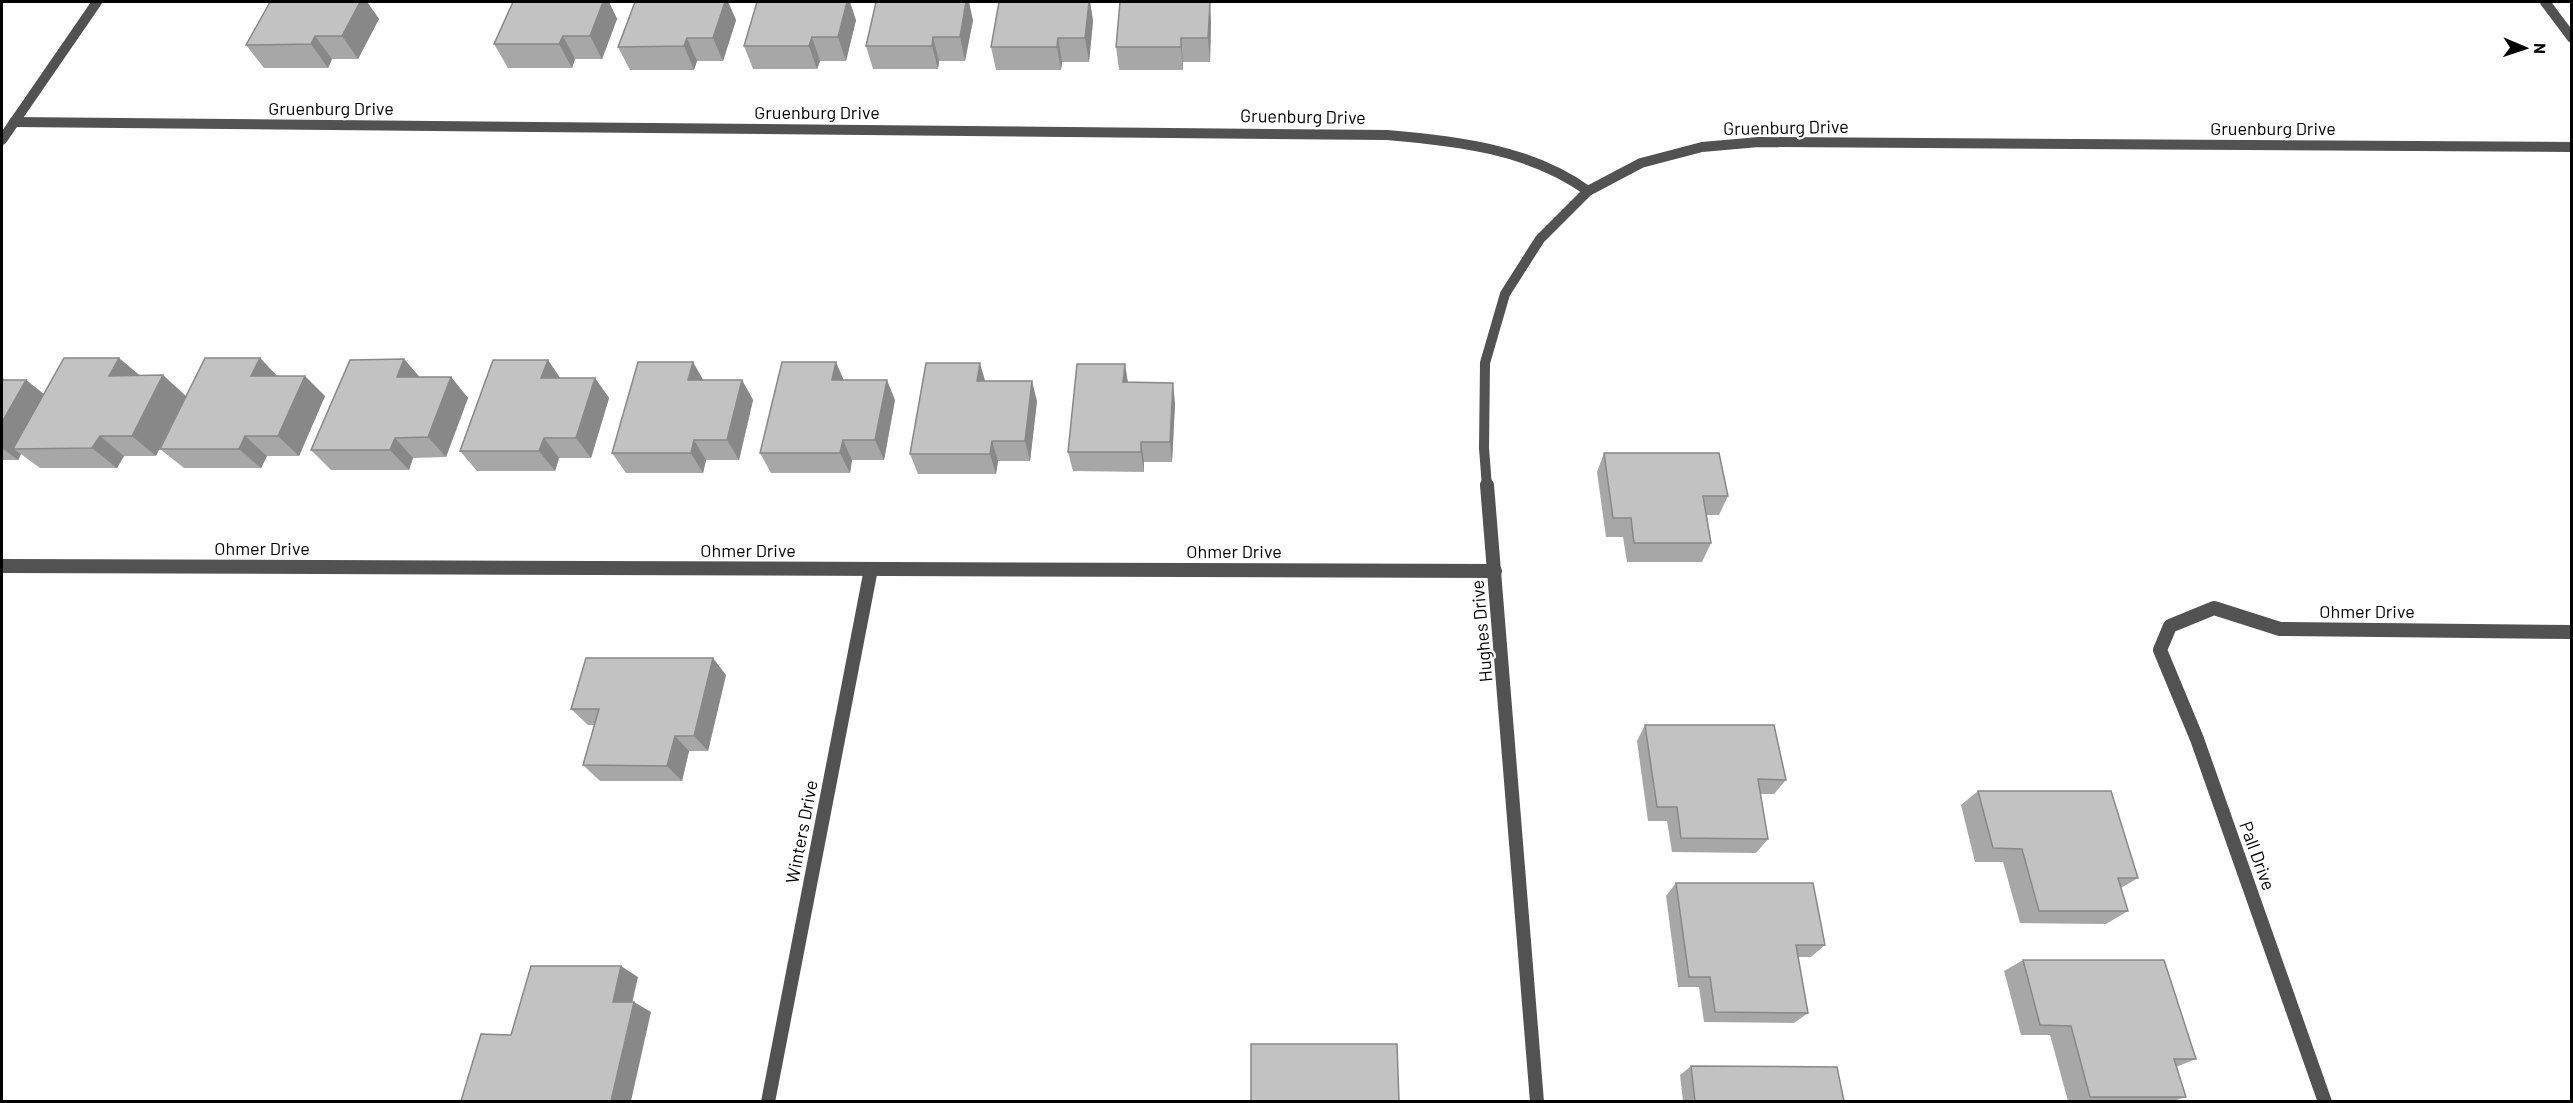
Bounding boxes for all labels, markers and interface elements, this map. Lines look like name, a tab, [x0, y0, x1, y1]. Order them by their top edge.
north arrow	[2495, 18, 2555, 78]
text: N	[2531, 43, 2550, 54]
street label: Gruenburg Drive	[268, 97, 394, 119]
street label: Gruenburg Drive	[754, 101, 880, 123]
street label: Gruenburg Drive	[1240, 104, 1366, 128]
street label: Gruenburg Drive	[1723, 115, 1849, 139]
street label: Gruenburg Drive	[2210, 117, 2336, 139]
street label: Ohmer Drive	[214, 537, 310, 559]
street label: Ohmer Drive	[700, 539, 796, 561]
street label: Ohmer Drive	[1186, 540, 1282, 562]
street label: Hughes Drive	[1466, 579, 1496, 683]
street label: Ohmer Drive	[2319, 600, 2415, 622]
street label: Winters Drive	[780, 778, 822, 885]
street label: Pall Drive	[2235, 818, 2281, 893]

